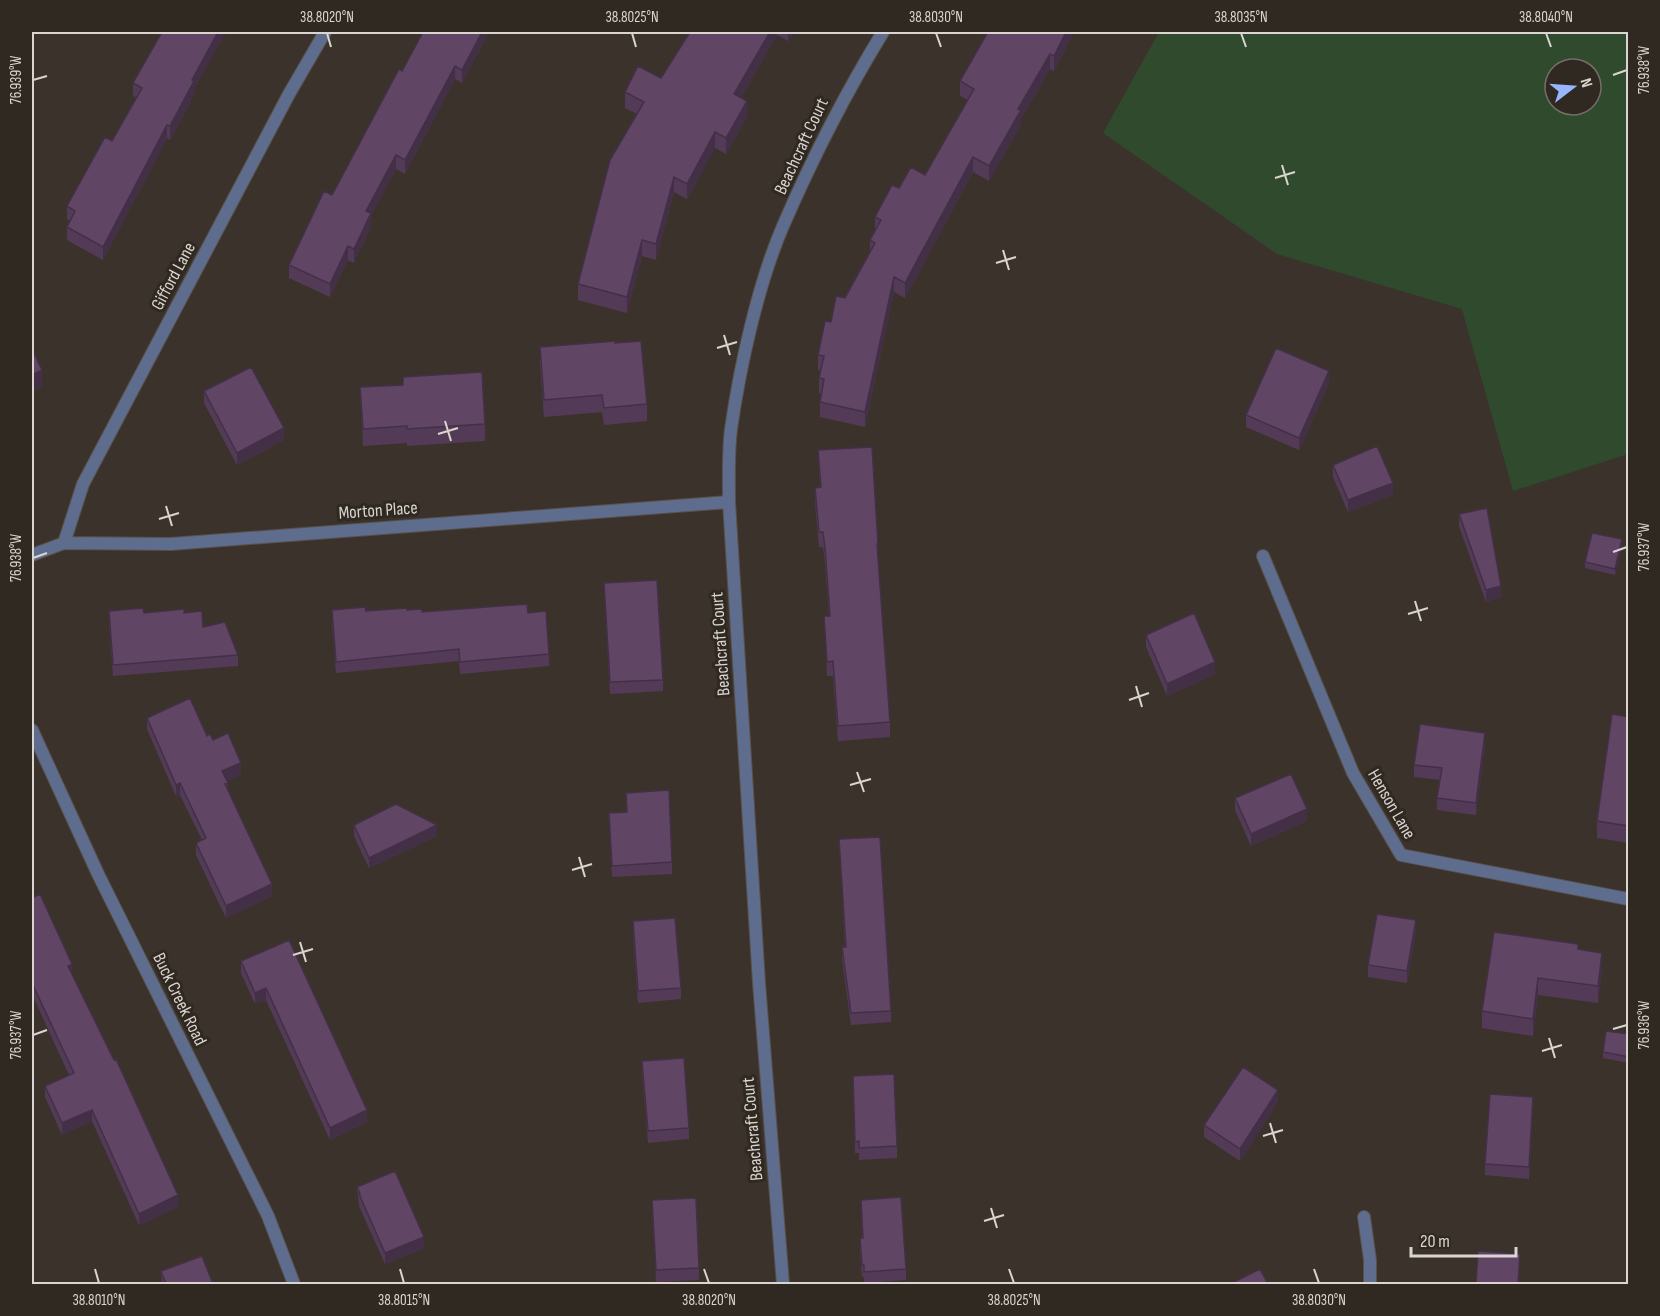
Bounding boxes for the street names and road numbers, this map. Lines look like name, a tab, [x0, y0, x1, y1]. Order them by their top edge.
street label: Beachcraft Court	[770, 94, 833, 198]
street label: Gifford Lane	[147, 239, 200, 314]
street label: Morton Place	[338, 497, 418, 524]
street label: Beachcraft Court	[706, 591, 735, 697]
street label: Henson Lane	[1363, 766, 1420, 843]
street label: Buck Creek Road	[148, 950, 211, 1049]
street label: Beachcraft Court	[737, 1076, 767, 1182]

